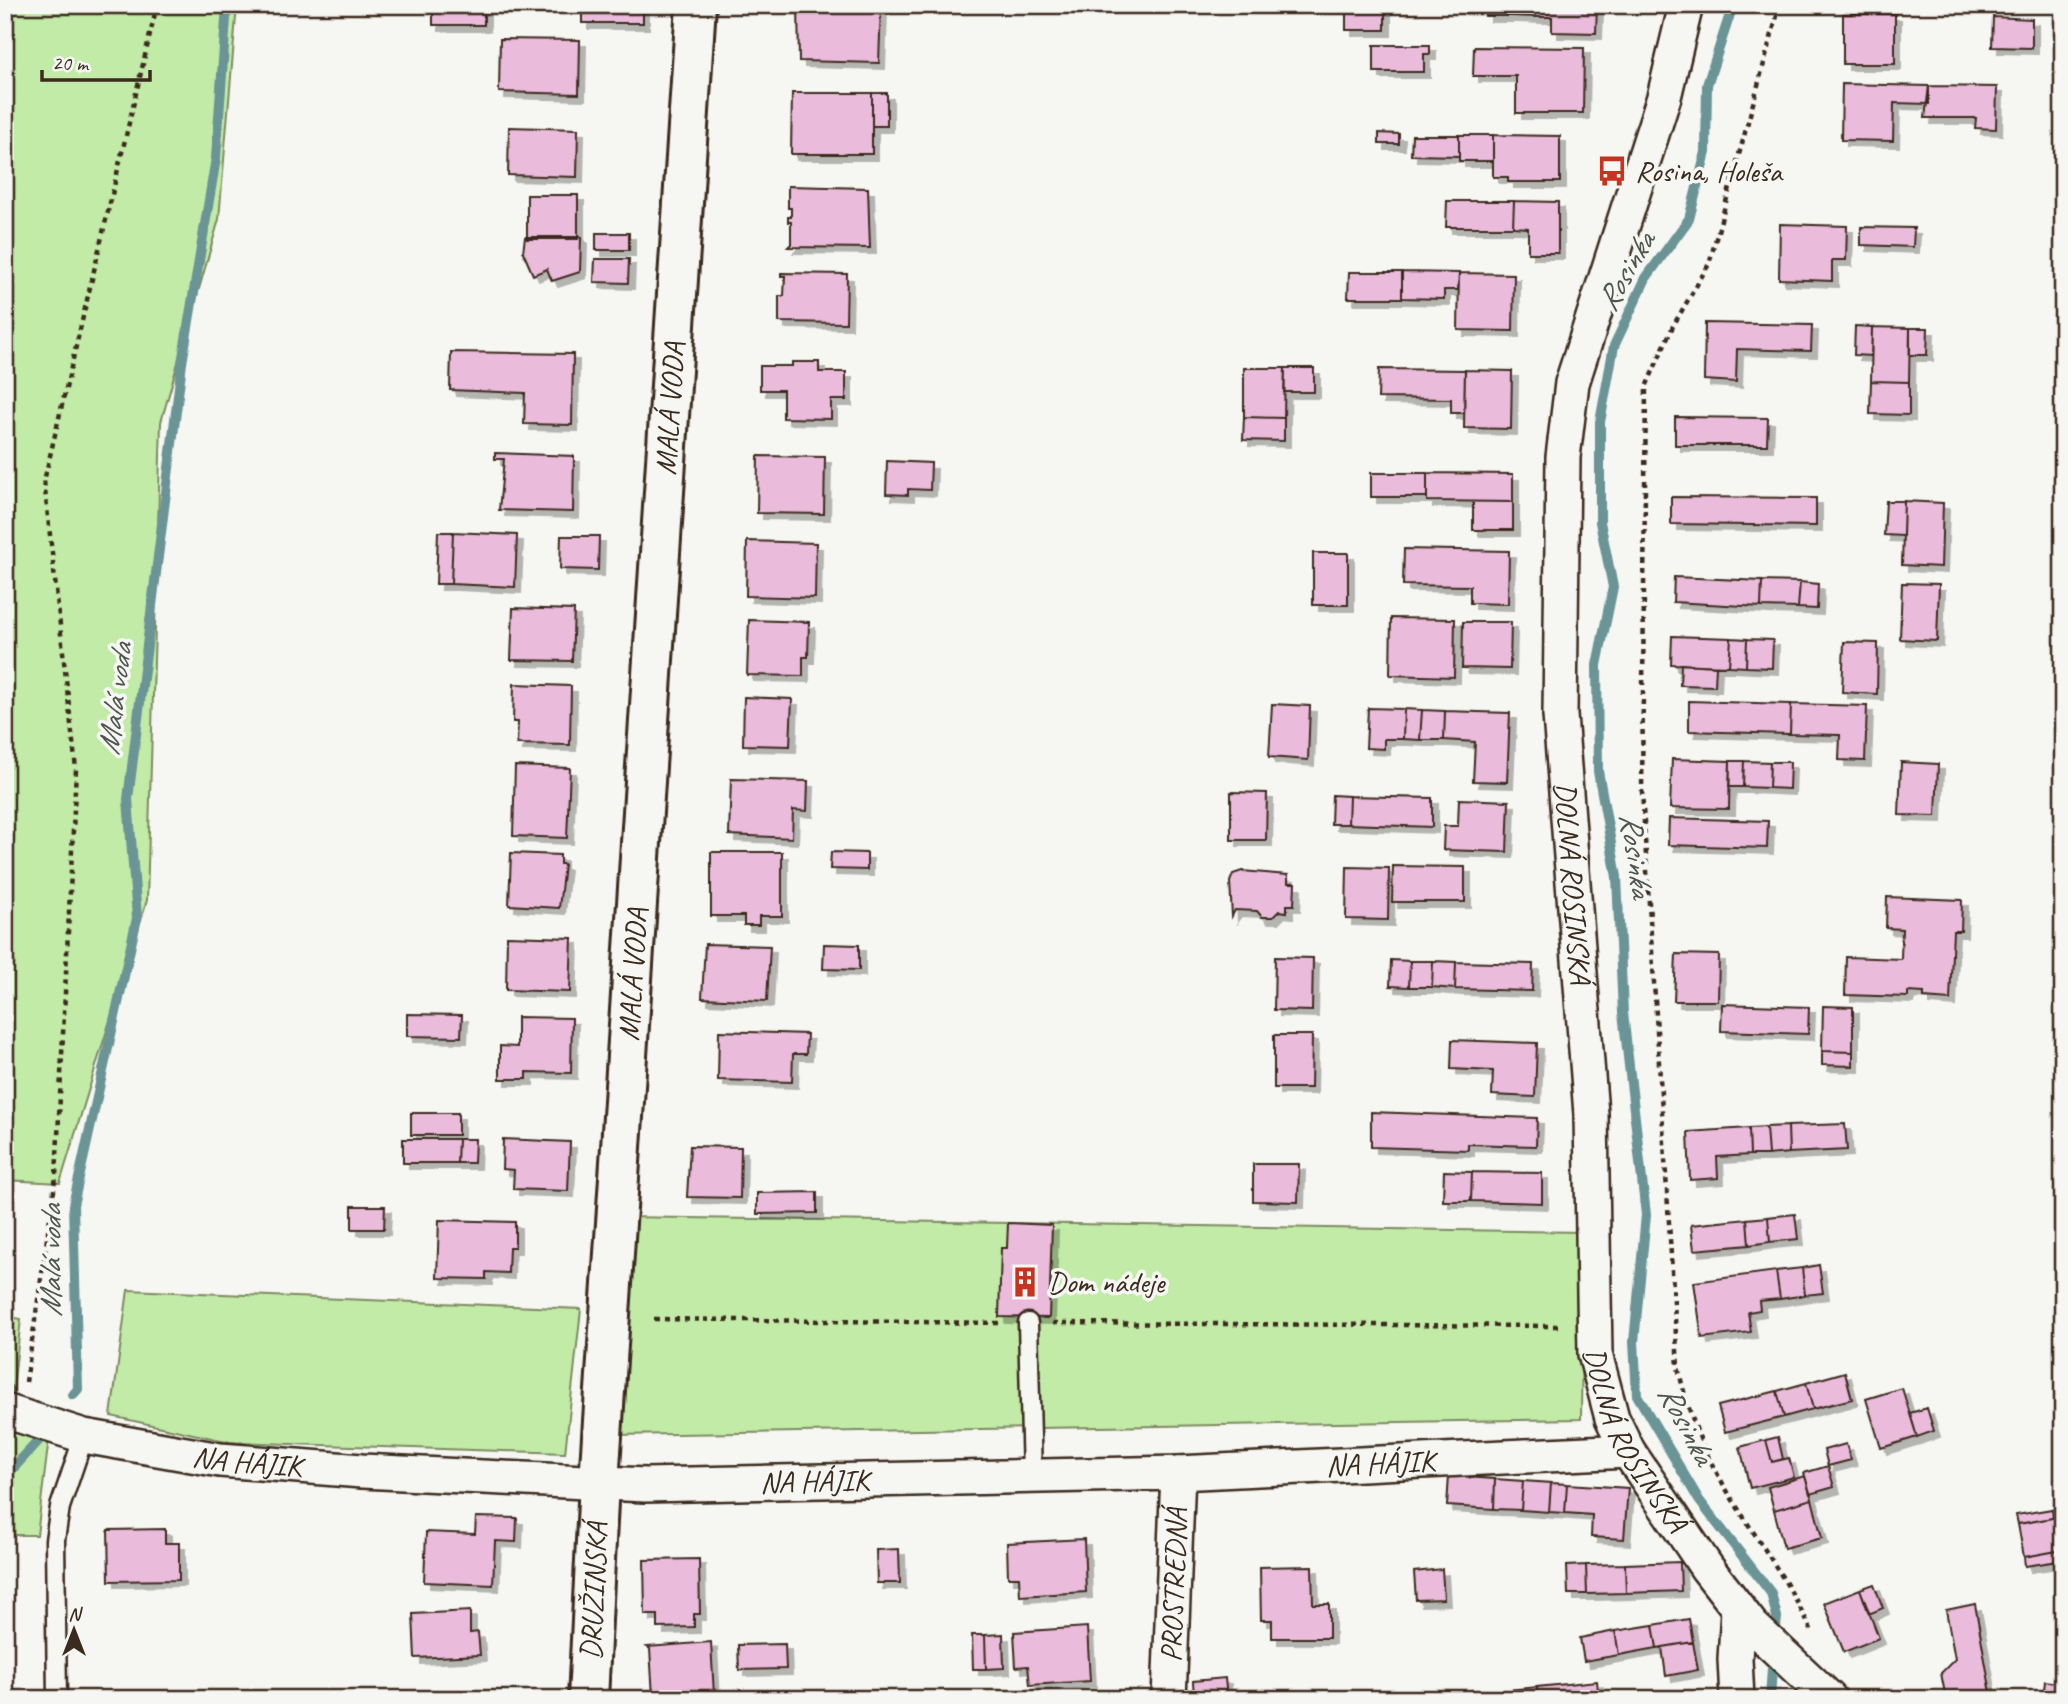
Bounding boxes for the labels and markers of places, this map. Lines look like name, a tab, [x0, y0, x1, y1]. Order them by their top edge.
place label: Rosina, Holeša	[1635, 152, 1784, 190]
bus stop icon: Rosina, Holeša	[1595, 154, 1629, 188]
place label: Dom nádeje	[1048, 1263, 1167, 1301]
building icon: Dom nádeje	[1008, 1265, 1042, 1299]

